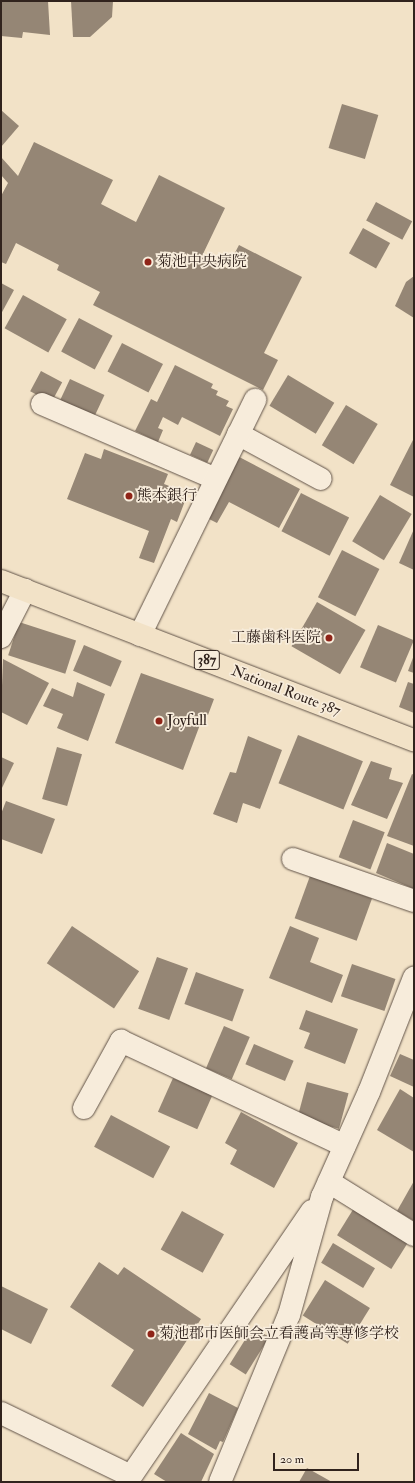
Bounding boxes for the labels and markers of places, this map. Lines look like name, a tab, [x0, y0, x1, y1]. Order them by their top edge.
place label: 菊池中央病院	[157, 253, 247, 271]
marker: 菊池中央病院	[142, 256, 154, 268]
place label: 熊本銀行	[137, 487, 197, 505]
marker: 熊本銀行	[124, 491, 134, 501]
place label: 工藤歯科医院	[231, 629, 321, 647]
marker: 工藤歯科医院	[324, 633, 334, 643]
place label: Joyfull	[167, 712, 207, 730]
marker: Joyfull	[154, 716, 164, 726]
place label: 菊池郡市医師会立看護高等専修学校	[159, 1325, 399, 1343]
marker: 菊池郡市医師会立看護高等専修学校	[146, 1329, 156, 1339]

